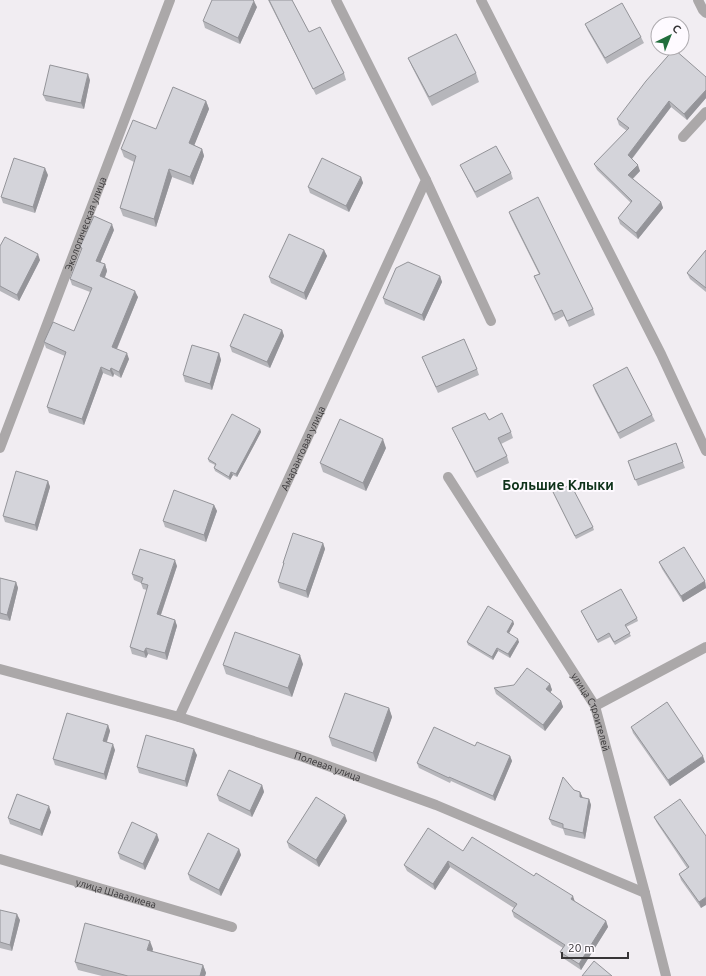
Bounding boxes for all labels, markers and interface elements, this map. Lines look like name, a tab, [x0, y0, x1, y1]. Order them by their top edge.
north arrow	[650, 16, 690, 56]
text: С	[670, 22, 683, 35]
street label: Экологическая улица	[62, 175, 108, 272]
street label: Амарантовая улица	[279, 404, 327, 492]
district label: Большие Клыки	[502, 477, 614, 493]
street label: улица Строителей	[569, 671, 612, 752]
street label: Полевая улица	[293, 749, 363, 783]
street label: улица Шавалиева	[75, 876, 158, 910]
scale bar	[562, 934, 628, 960]
text: 20 m	[568, 941, 595, 954]

